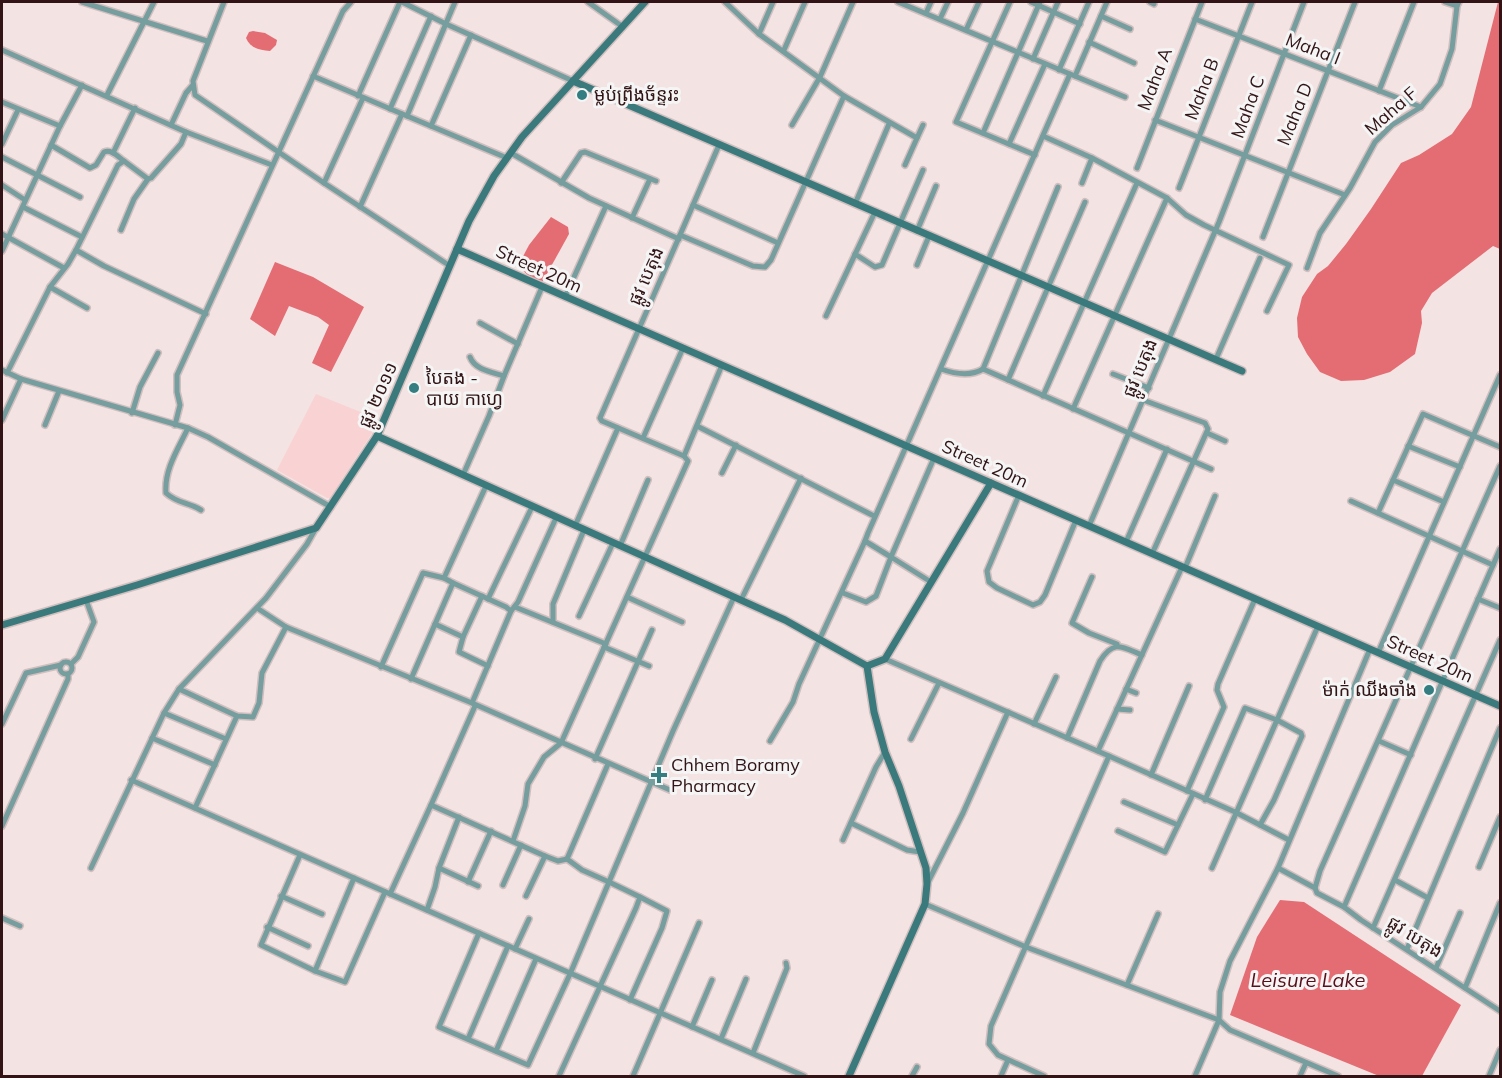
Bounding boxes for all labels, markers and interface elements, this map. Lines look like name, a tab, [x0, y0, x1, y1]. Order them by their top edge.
street label: Maha I	[1282, 28, 1344, 69]
street label: Maha A	[1132, 44, 1177, 114]
street label: Maha B	[1179, 55, 1224, 123]
street label: Maha C	[1226, 73, 1269, 141]
street label: Maha D	[1272, 79, 1318, 149]
street label: Maha F	[1360, 81, 1422, 140]
place label: ម្លប់ព្រីងច័ន្ទរះ	[594, 83, 680, 106]
marker: ម្លប់ព្រីងច័ន្ទរះ	[575, 88, 589, 102]
street label: Street 20m	[493, 239, 586, 298]
street label: ផ្លូវ បេតុង	[623, 243, 673, 311]
street label: ផ្លូវ បេតុង	[1117, 335, 1167, 403]
street label: ផ្លូវ ២០១១	[353, 358, 407, 434]
place label: បៃតង - បាយ កាហ្វេ	[426, 366, 503, 410]
marker: បៃតង - បាយ កាហ្វេ	[407, 381, 421, 395]
street label: Street 20m	[939, 434, 1032, 493]
street label: Street 20m	[1384, 629, 1477, 688]
place label: ម៉ាក់ ឈីងចាំង	[1322, 678, 1417, 701]
marker: ម៉ាក់ ឈីងចាំង	[1422, 683, 1436, 697]
place label: Chhem Boramy Pharmacy	[671, 753, 800, 797]
marker: Chhem Boramy Pharmacy	[652, 768, 666, 782]
street label: ផ្លូវ បេតុង	[1380, 911, 1447, 967]
water label: Leisure Lake	[1251, 967, 1366, 992]

